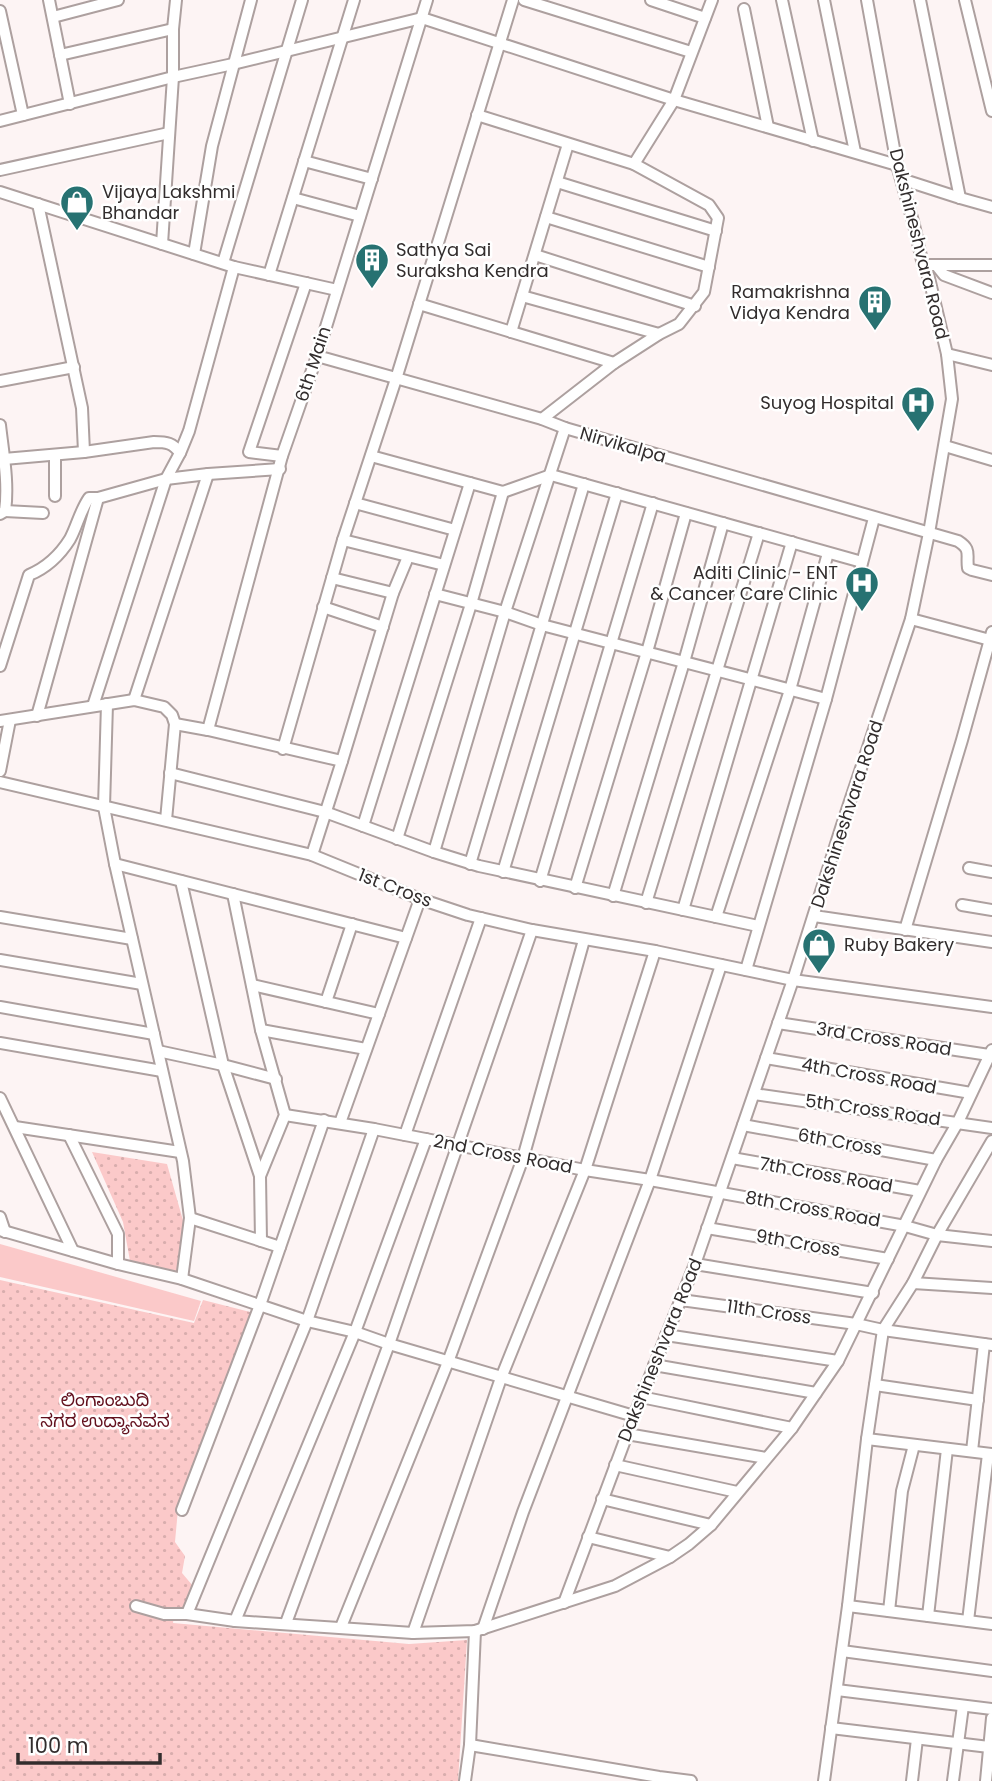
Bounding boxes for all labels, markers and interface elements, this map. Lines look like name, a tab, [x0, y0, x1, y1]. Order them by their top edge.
street label: Dakshineshvara Road	[884, 146, 955, 342]
place label: Vijaya Lakshmi Bhandar	[102, 179, 235, 225]
shop icon: Vijaya Lakshmi Bhandar	[58, 183, 96, 232]
place label: Sathya Sai Suraksha Kendra	[396, 237, 549, 283]
building icon: Sathya Sai Suraksha Kendra	[353, 241, 391, 290]
place label: Ramakrishna Vidya Kendra	[730, 279, 850, 325]
building icon: Ramakrishna Vidya Kendra	[856, 283, 894, 332]
street label: 6th Main	[289, 323, 336, 405]
hospital icon: Suyog Hospital	[899, 384, 937, 433]
place label: Suyog Hospital	[760, 390, 894, 415]
street label: Nirvikalpa	[577, 420, 669, 469]
place label: Aditi Clinic - ENT & Cancer Care Clinic	[650, 560, 838, 606]
hospital icon: Aditi Clinic - ENT & Cancer Care Clinic	[843, 564, 881, 613]
street label: Dakshineshvara Road	[804, 717, 889, 911]
street label: 1st Cross	[355, 862, 436, 913]
shop icon: Ruby Bakery	[800, 926, 838, 975]
place label: Ruby Bakery	[844, 932, 954, 957]
street label: 3rd Cross Road	[815, 1015, 954, 1062]
street label: 4th Cross Road	[800, 1051, 939, 1100]
street label: 5th Cross Road	[804, 1088, 943, 1131]
street label: 6th Cross	[796, 1122, 884, 1161]
street label: 2nd Cross Road	[431, 1128, 575, 1179]
street label: 7th Cross Road	[757, 1150, 895, 1199]
street label: 8th Cross Road	[744, 1184, 883, 1233]
street label: 9th Cross	[754, 1223, 842, 1262]
street label: Dakshineshvara Road	[611, 1254, 708, 1445]
street label: 11th Cross	[725, 1293, 813, 1330]
park label: ಲಿಂಗಾಂಬುದಿ ನಗರ ಉದ್ಯಾನವನ	[40, 1387, 170, 1435]
scale bar	[18, 1722, 159, 1766]
text: 100 m	[28, 1731, 88, 1760]

